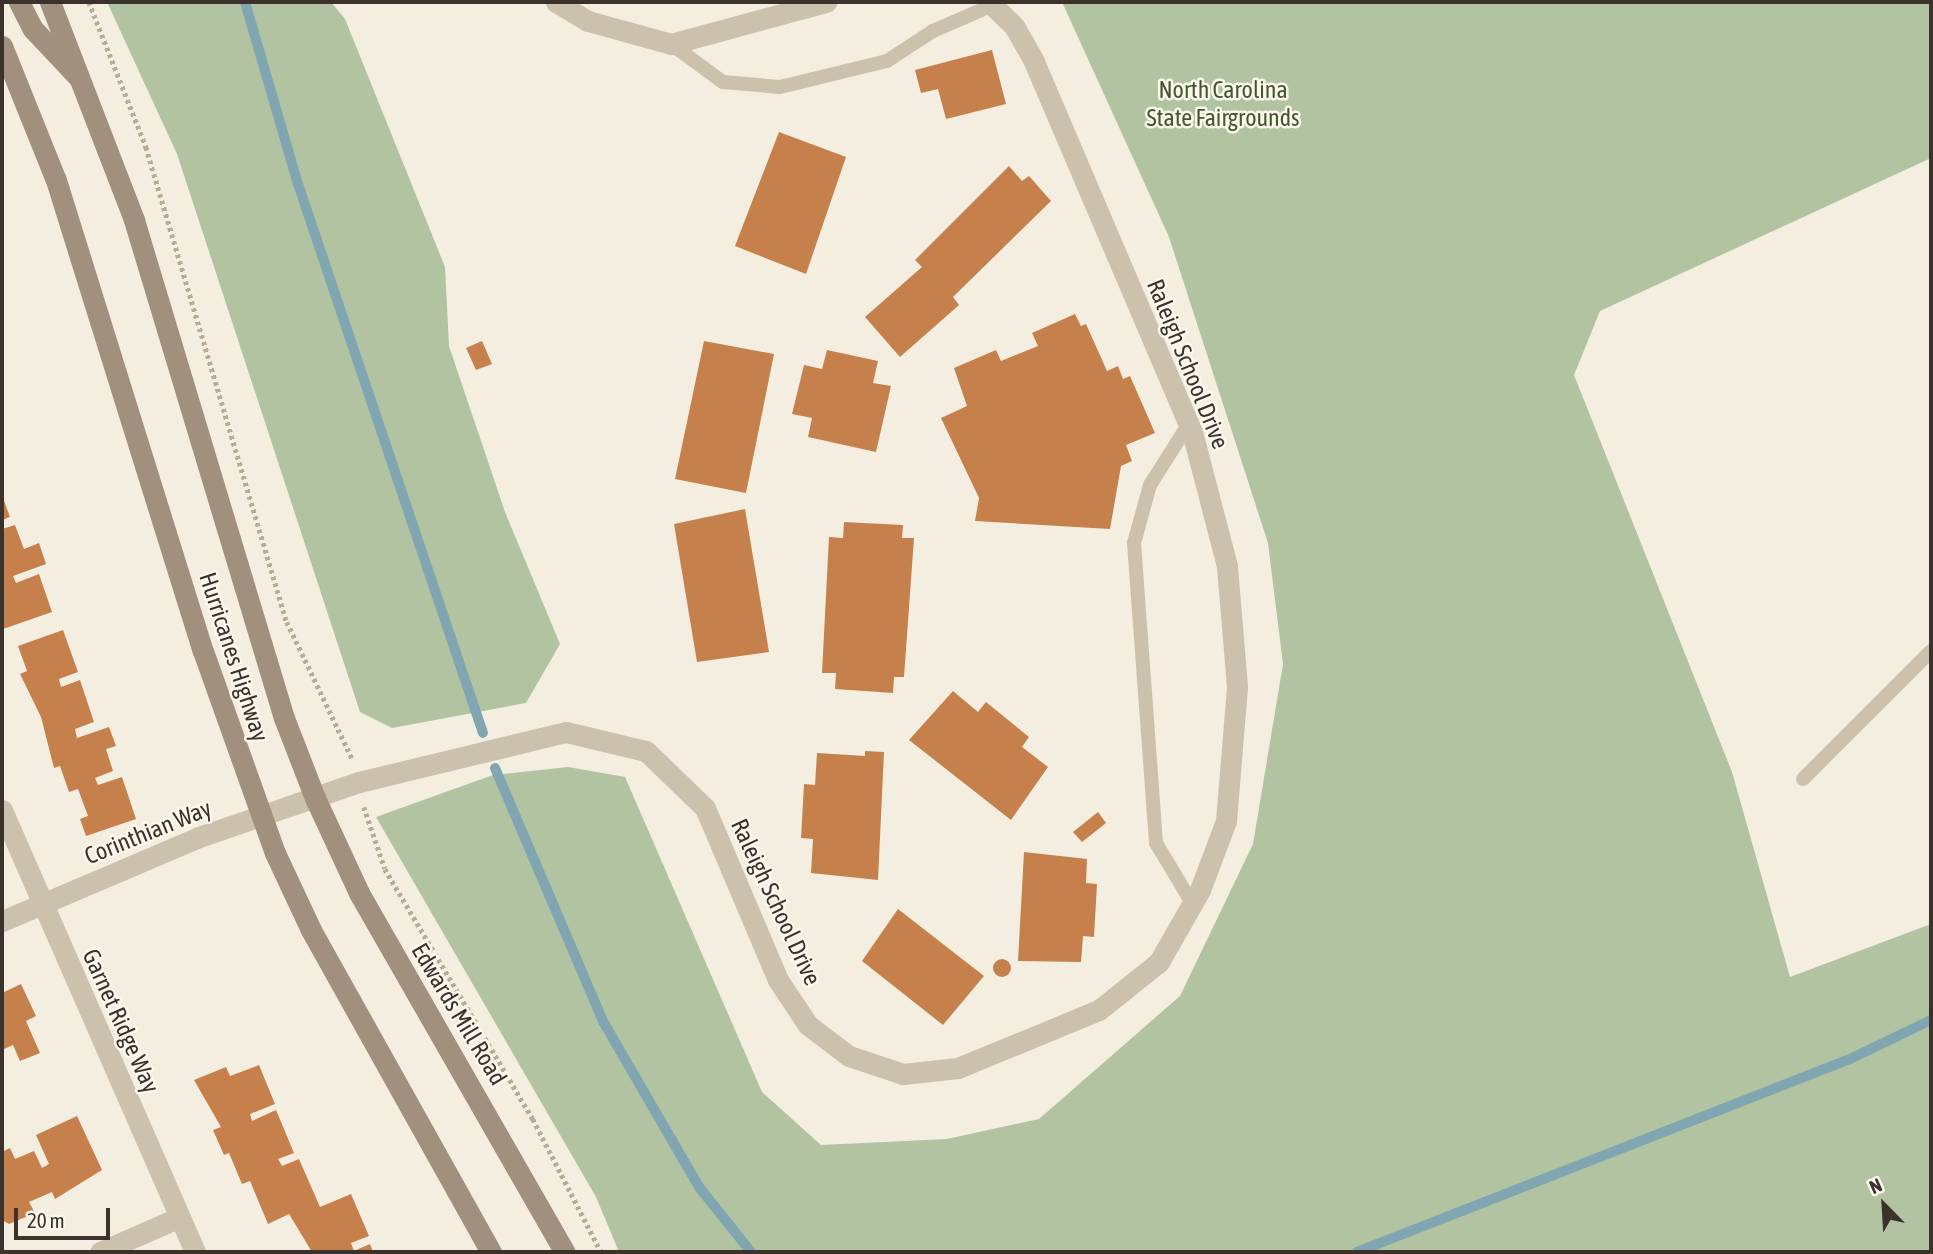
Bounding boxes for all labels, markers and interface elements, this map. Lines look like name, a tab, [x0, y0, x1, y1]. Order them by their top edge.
park label: North Carolina State Fairgrounds	[1147, 76, 1299, 132]
street label: Raleigh School Drive	[1141, 275, 1235, 453]
street label: Hurricanes Highway	[193, 569, 275, 745]
street label: Corinthian Way	[80, 794, 216, 870]
street label: Raleigh School Drive	[725, 814, 827, 990]
street label: Edwards Mill Road	[405, 938, 513, 1090]
street label: Garnet Ridge Way	[76, 945, 166, 1097]
north arrow	[1849, 1170, 1919, 1240]
text: N	[1866, 1173, 1885, 1198]
scale bar	[18, 1194, 114, 1238]
text: 20 m	[27, 1208, 65, 1232]

